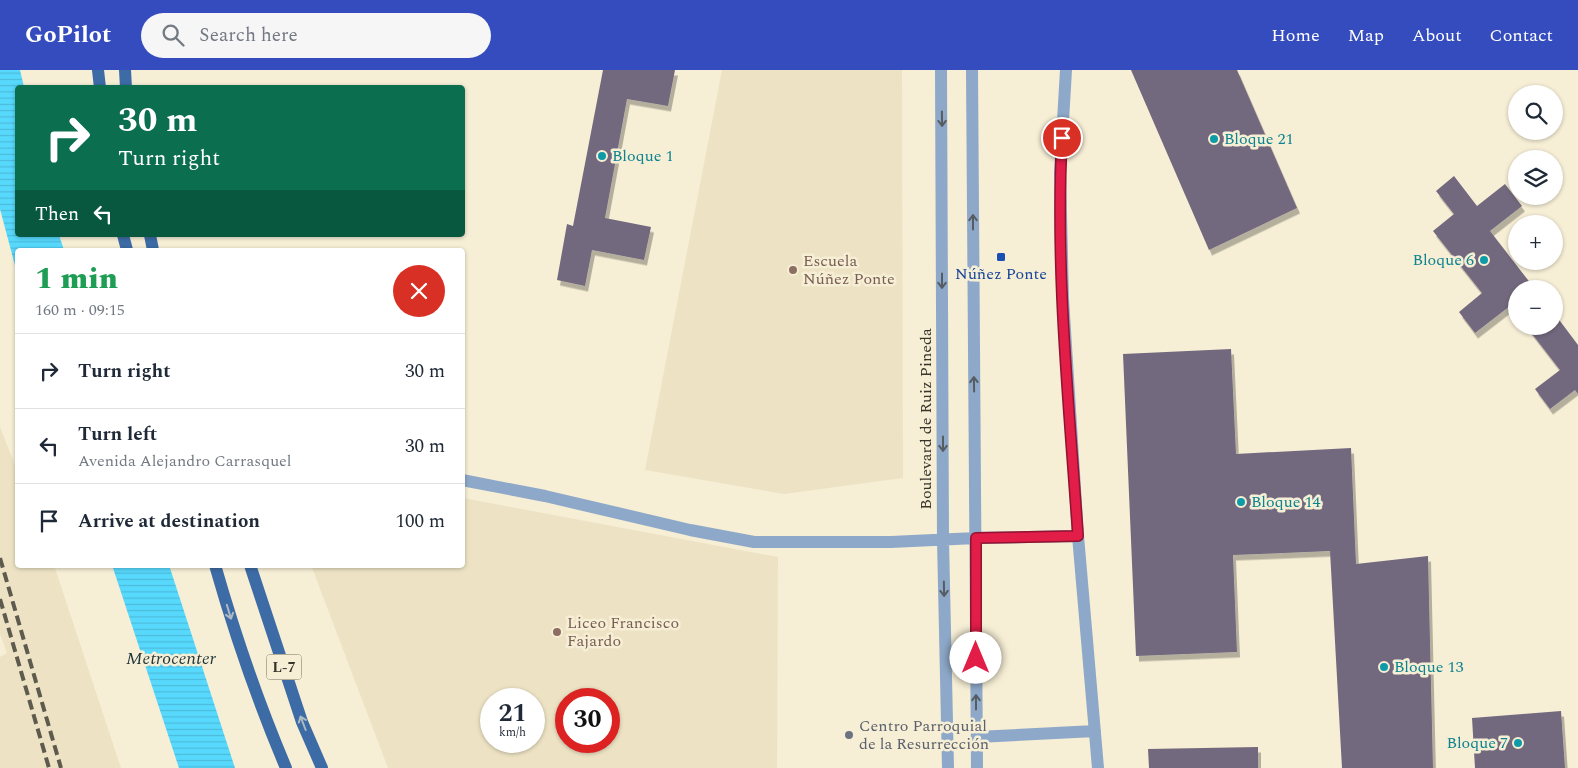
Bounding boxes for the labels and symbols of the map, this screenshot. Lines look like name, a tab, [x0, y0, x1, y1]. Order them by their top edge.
one-way arrow	[937, 110, 947, 126]
pin	[1041, 117, 1083, 159]
place label: Bloque 21	[1224, 127, 1293, 151]
marker: Bloque 21	[1208, 133, 1220, 145]
place label: Bloque 1	[612, 144, 673, 168]
marker: Bloque 1	[596, 150, 608, 162]
one-way arrow	[968, 214, 977, 230]
place label: Bloque 6	[1413, 248, 1474, 272]
place label: Escuela Núñez Ponte	[803, 249, 895, 291]
marker: Núñez Ponte	[995, 251, 1007, 263]
marker: Bloque 6	[1478, 254, 1490, 266]
place label: Núñez Ponte	[955, 262, 1047, 286]
marker: Escuela Núñez Ponte	[787, 264, 799, 276]
one-way arrow	[937, 272, 947, 289]
street label: Boulevard de Ruiz Pineda	[914, 328, 938, 510]
one-way arrow	[969, 377, 979, 393]
one-way arrow	[938, 435, 948, 451]
place label: Bloque 14	[1251, 490, 1320, 514]
marker: Bloque 14	[1235, 496, 1247, 508]
one-way arrow	[939, 580, 949, 597]
one-way arrow	[224, 604, 234, 620]
place label: Liceo Francisco Fajardo	[567, 611, 679, 653]
marker: Liceo Francisco Fajardo	[551, 626, 563, 638]
position arrow	[949, 631, 1001, 683]
water label: Metrocenter	[126, 645, 217, 672]
road number: L-7	[266, 654, 302, 680]
place label: Bloque 13	[1394, 655, 1463, 679]
marker: Bloque 13	[1378, 661, 1390, 673]
speed limit sign: 30	[555, 688, 620, 753]
one-way arrow	[971, 694, 981, 710]
place label: Centro Parroquial de la Resurrección	[859, 714, 989, 756]
one-way arrow	[298, 716, 307, 731]
marker: Centro Parroquial de la Resurrección	[843, 729, 855, 741]
place label: Bloque 7	[1447, 731, 1508, 755]
marker: Bloque 7	[1512, 737, 1524, 749]

